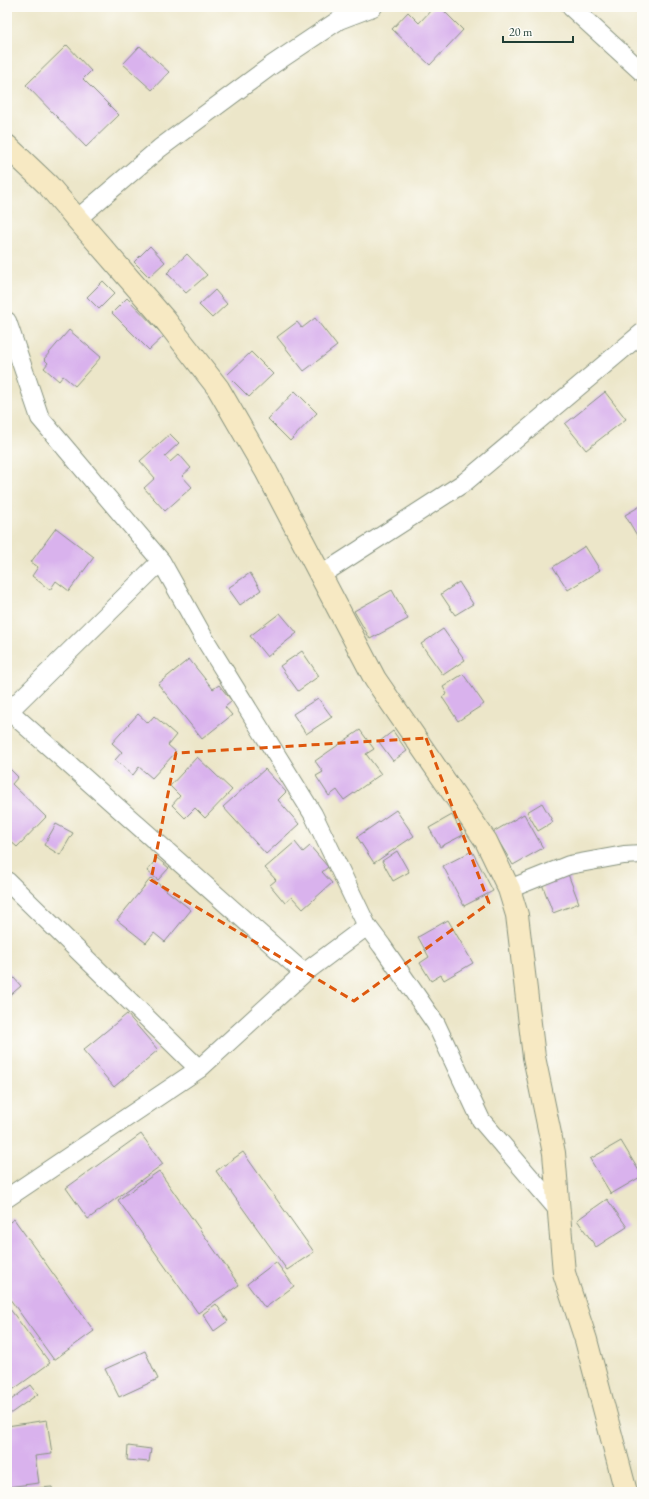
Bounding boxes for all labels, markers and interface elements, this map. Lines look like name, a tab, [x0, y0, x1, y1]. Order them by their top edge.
scale bar	[503, 18, 573, 44]
text: 20 m	[509, 24, 533, 40]

